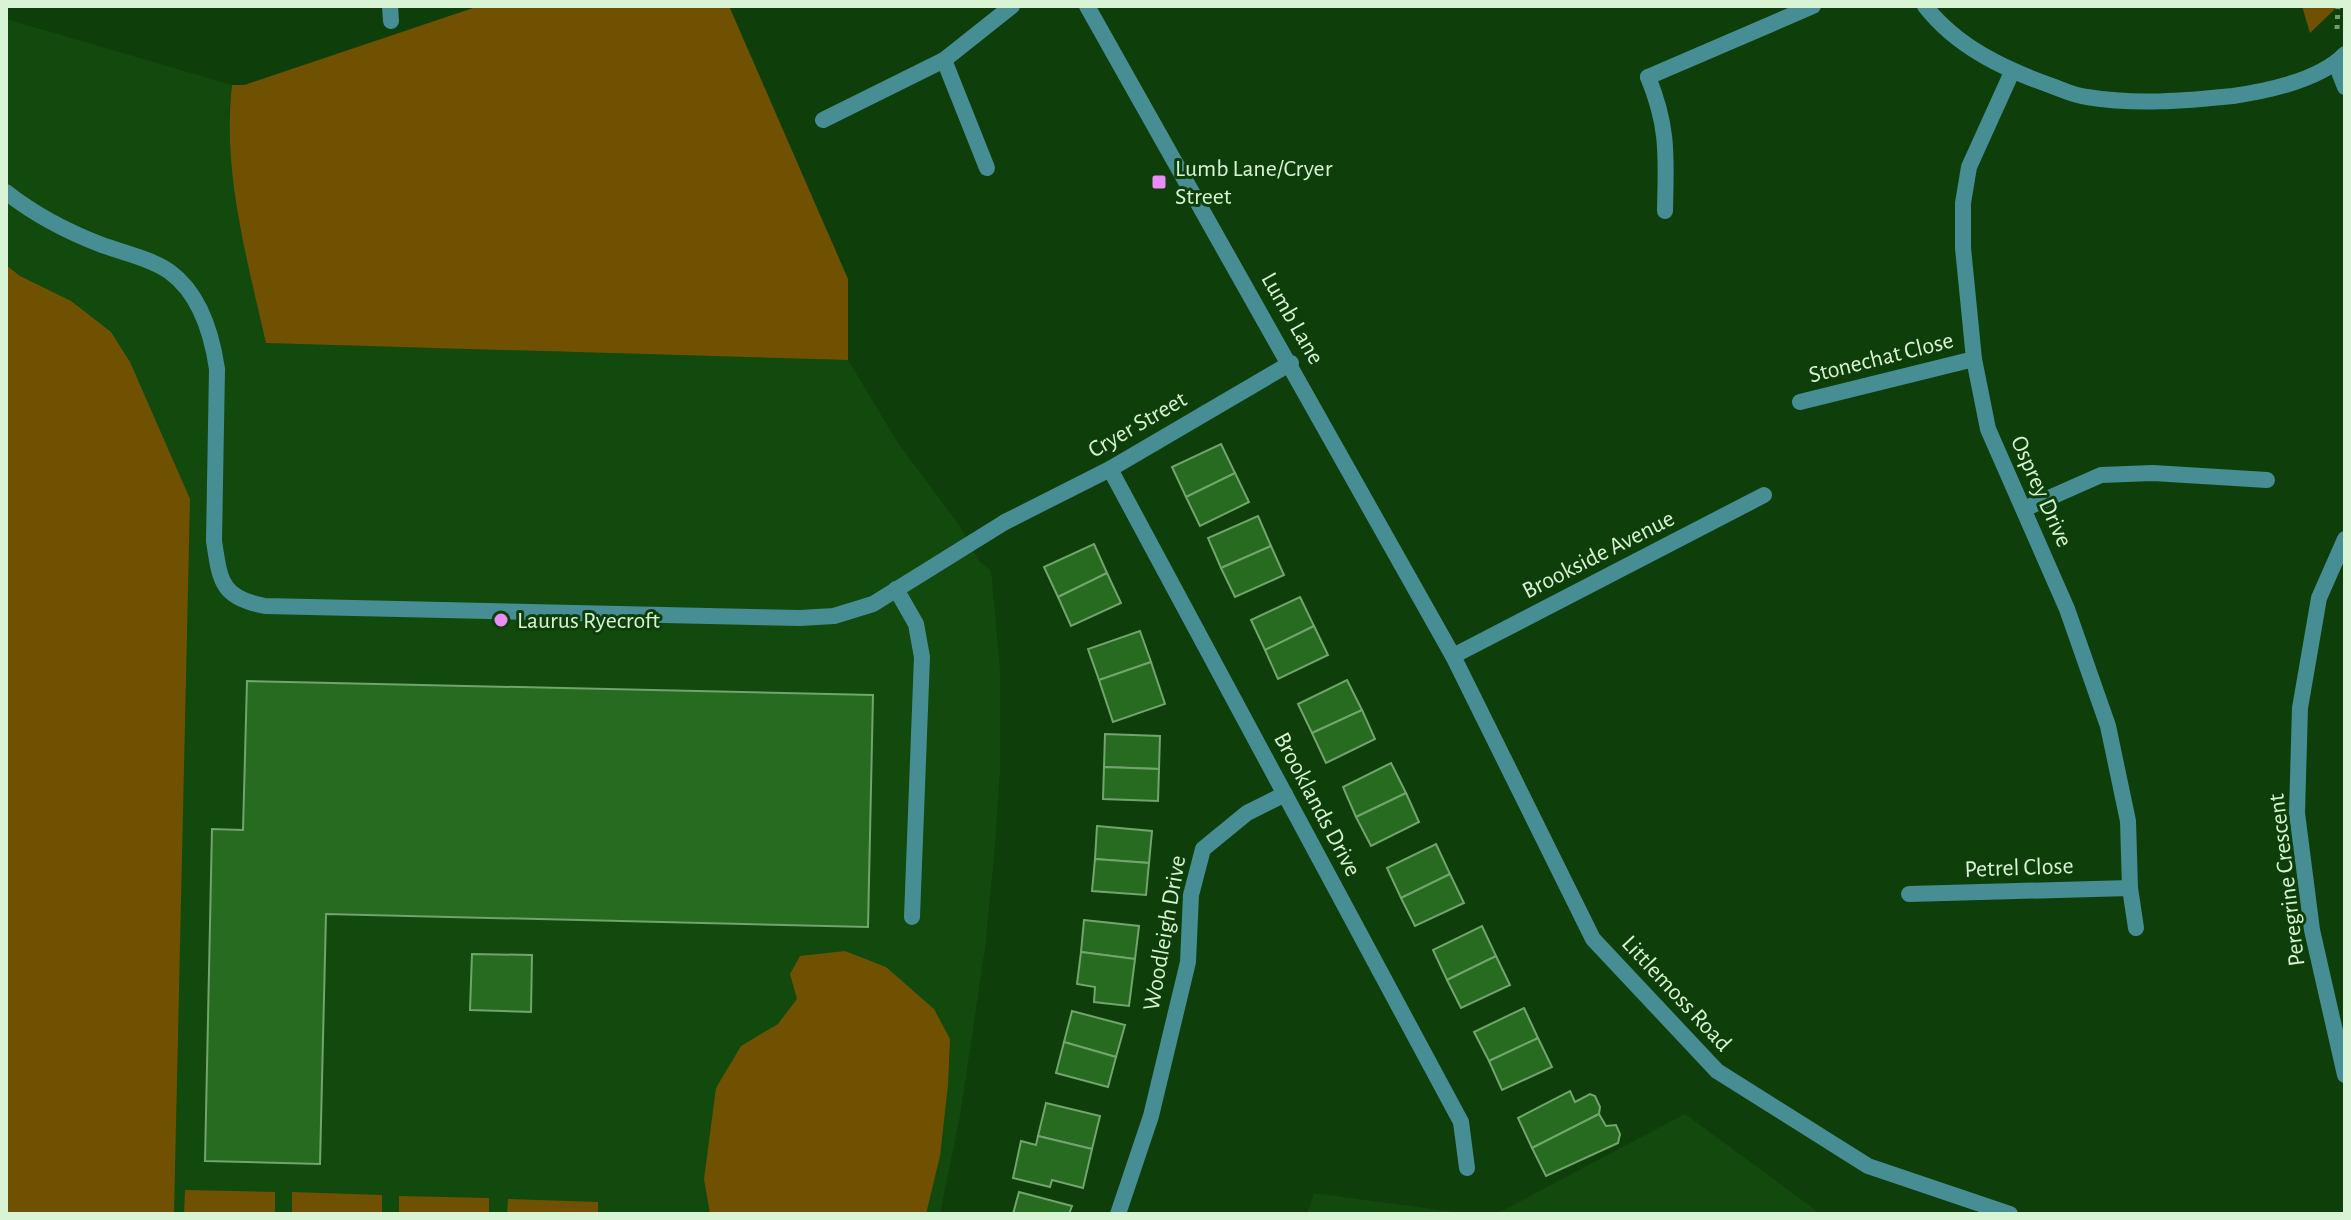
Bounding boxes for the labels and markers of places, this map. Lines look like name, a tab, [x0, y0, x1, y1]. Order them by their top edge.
place label: Lumb Lane/Cryer Street	[1175, 157, 1333, 209]
marker: Lumb Lane/Cryer Street	[1150, 173, 1168, 191]
place label: Laurus Ryecroft	[517, 609, 660, 633]
marker: Laurus Ryecroft	[492, 611, 510, 629]

